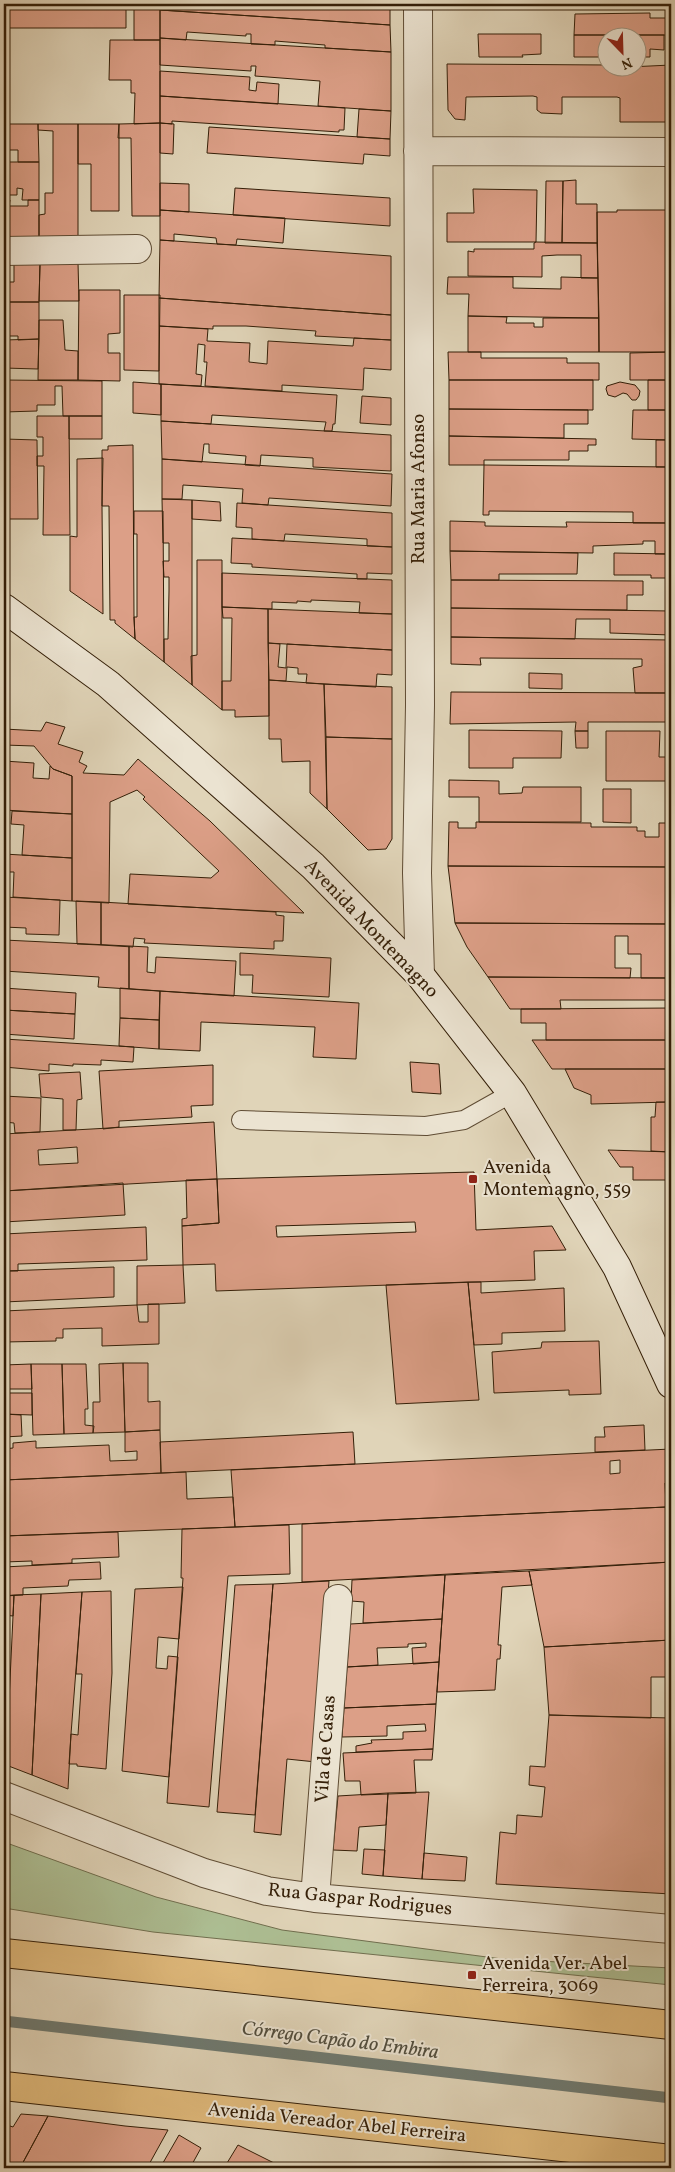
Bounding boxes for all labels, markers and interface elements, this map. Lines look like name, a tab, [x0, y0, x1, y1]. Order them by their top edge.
north arrow	[598, 28, 648, 78]
text: N	[618, 52, 635, 73]
street label: Rua Maria Afonso	[406, 414, 432, 564]
street label: Avenida Montemagno	[298, 854, 444, 1004]
place label: Avenida Montemagno, 559	[483, 1155, 631, 1203]
marker: Avenida Montemagno, 559	[467, 1173, 479, 1185]
street label: Vila de Casas	[309, 1694, 343, 1804]
street label: Rua Gaspar Rodrigues	[267, 1877, 453, 1923]
place label: Avenida Ver. Abel Ferreira, 3069	[482, 1951, 628, 1999]
marker: Avenida Ver. Abel Ferreira, 3069	[466, 1969, 478, 1981]
water label: Córrego Capão do Embira	[240, 2015, 440, 2067]
street label: Avenida Vereador Abel Ferreira	[206, 2096, 468, 2150]

